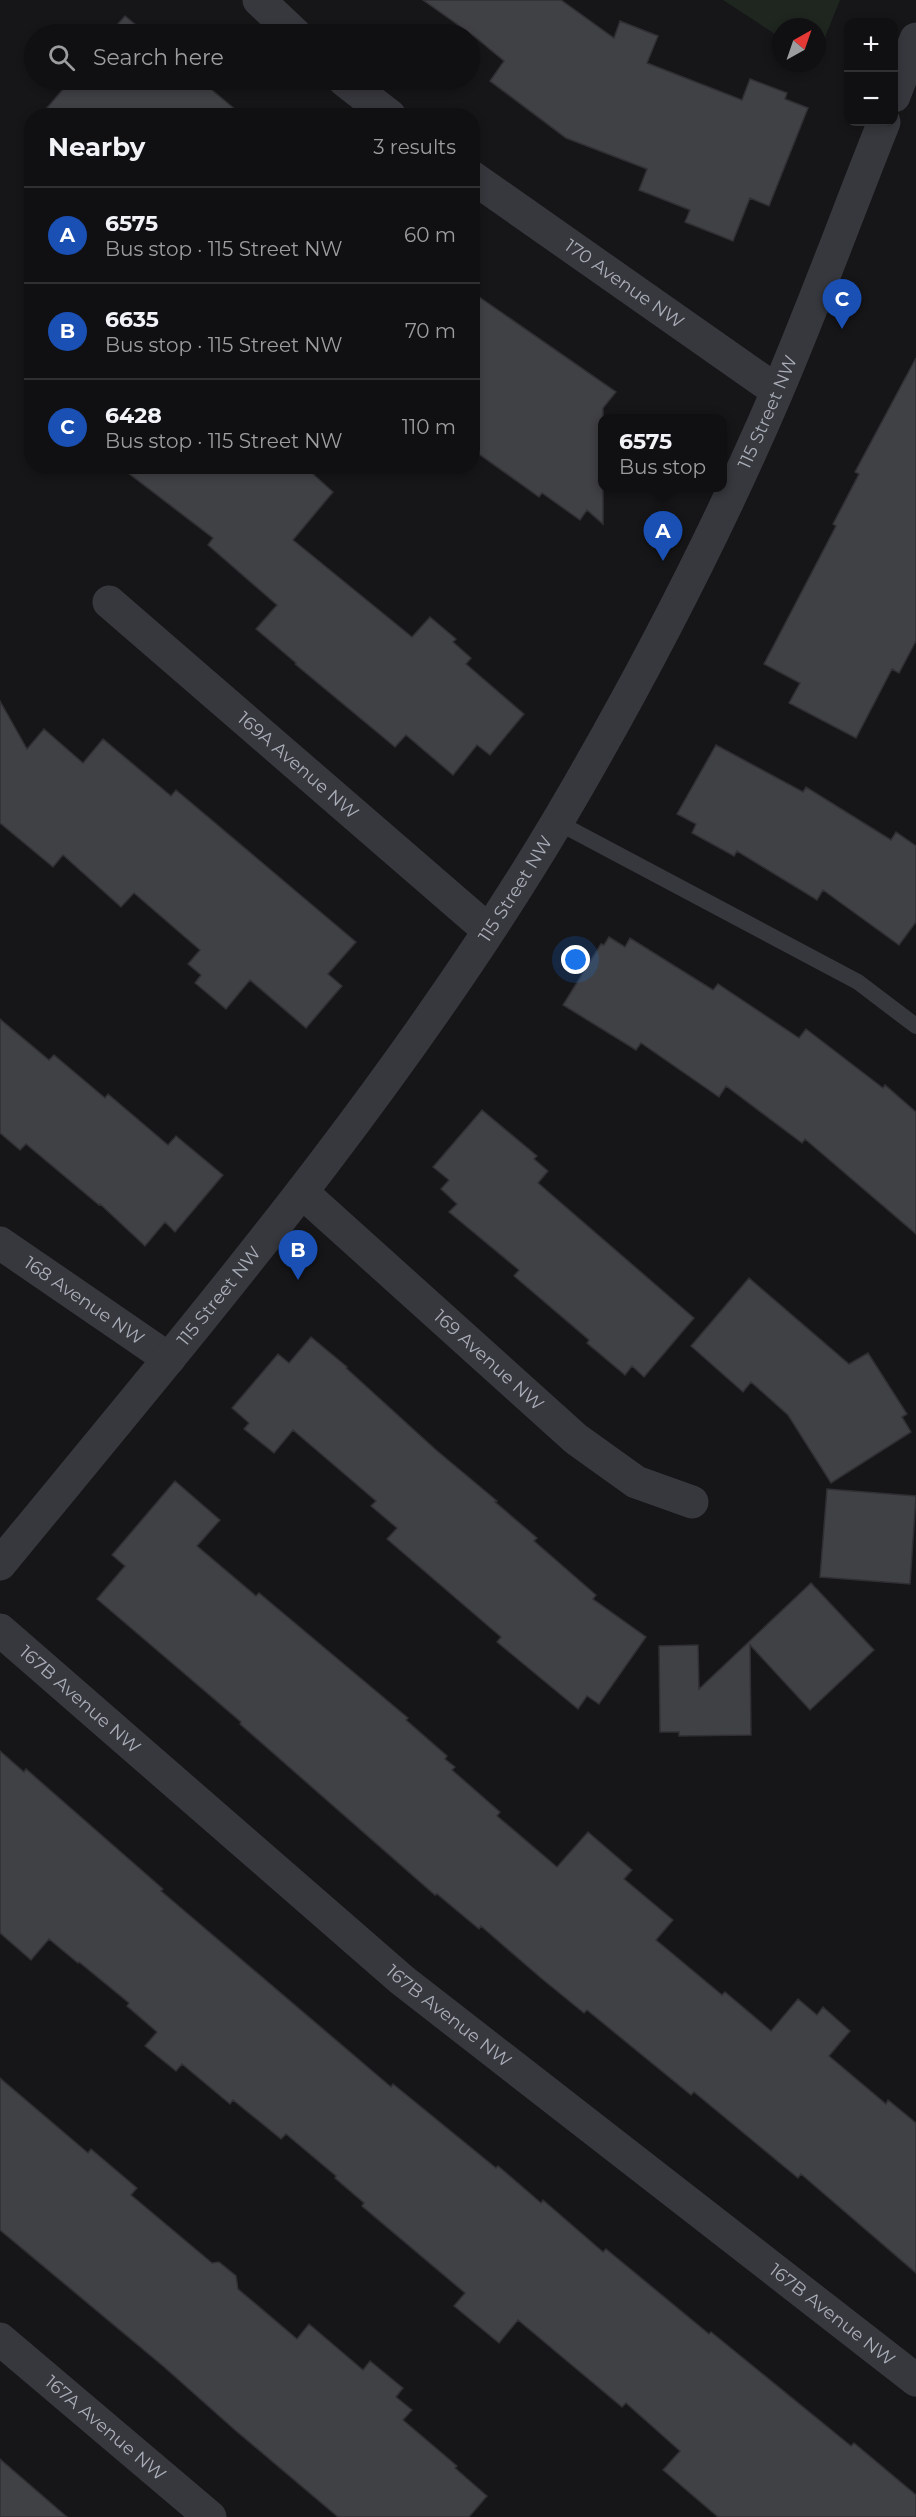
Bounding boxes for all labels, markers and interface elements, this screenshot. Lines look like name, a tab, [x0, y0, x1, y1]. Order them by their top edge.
north arrow	[772, 18, 826, 72]
map controls	[844, 18, 898, 126]
button: +	[844, 18, 898, 72]
search box	[24, 24, 480, 90]
icon: search	[45, 41, 78, 74]
text: Search here	[93, 44, 224, 71]
button: −	[844, 72, 898, 126]
text: Nearby	[48, 131, 145, 163]
text: 3 results	[373, 135, 456, 159]
text: 6575	[105, 210, 158, 237]
text: A	[60, 223, 75, 247]
text: 60 m	[404, 223, 456, 247]
street label: 170 Avenue NW	[560, 234, 688, 333]
text: Bus stop · 115 Street NW	[105, 237, 343, 261]
pin: C	[822, 280, 862, 329]
text: 6635	[105, 306, 159, 333]
text: B	[60, 319, 75, 343]
text: 70 m	[405, 319, 456, 343]
text: Bus stop · 115 Street NW	[105, 333, 343, 357]
street label: 115 Street NW	[733, 352, 802, 472]
text: 6428	[105, 402, 162, 429]
popup	[598, 414, 727, 492]
text: C	[60, 415, 75, 439]
text: 110 m	[402, 415, 456, 439]
text: 6575	[619, 428, 672, 455]
text: Bus stop · 115 Street NW	[105, 429, 343, 453]
text: Bus stop	[619, 455, 706, 479]
pin: A	[644, 512, 682, 561]
street label: 169A Avenue NW	[233, 707, 363, 824]
street label: 115 Street NW	[474, 832, 557, 946]
your location	[561, 945, 590, 974]
pin: B	[278, 1230, 318, 1280]
street label: 115 Street NW	[173, 1242, 266, 1351]
street label: 168 Avenue NW	[20, 1252, 148, 1350]
street label: 169 Avenue NW	[429, 1305, 548, 1415]
street label: 167B Avenue NW	[15, 1641, 145, 1758]
street label: 167B Avenue NW	[381, 1960, 516, 2072]
street label: 167B Avenue NW	[765, 2259, 899, 2370]
street label: 167A Avenue NW	[40, 2371, 170, 2486]

